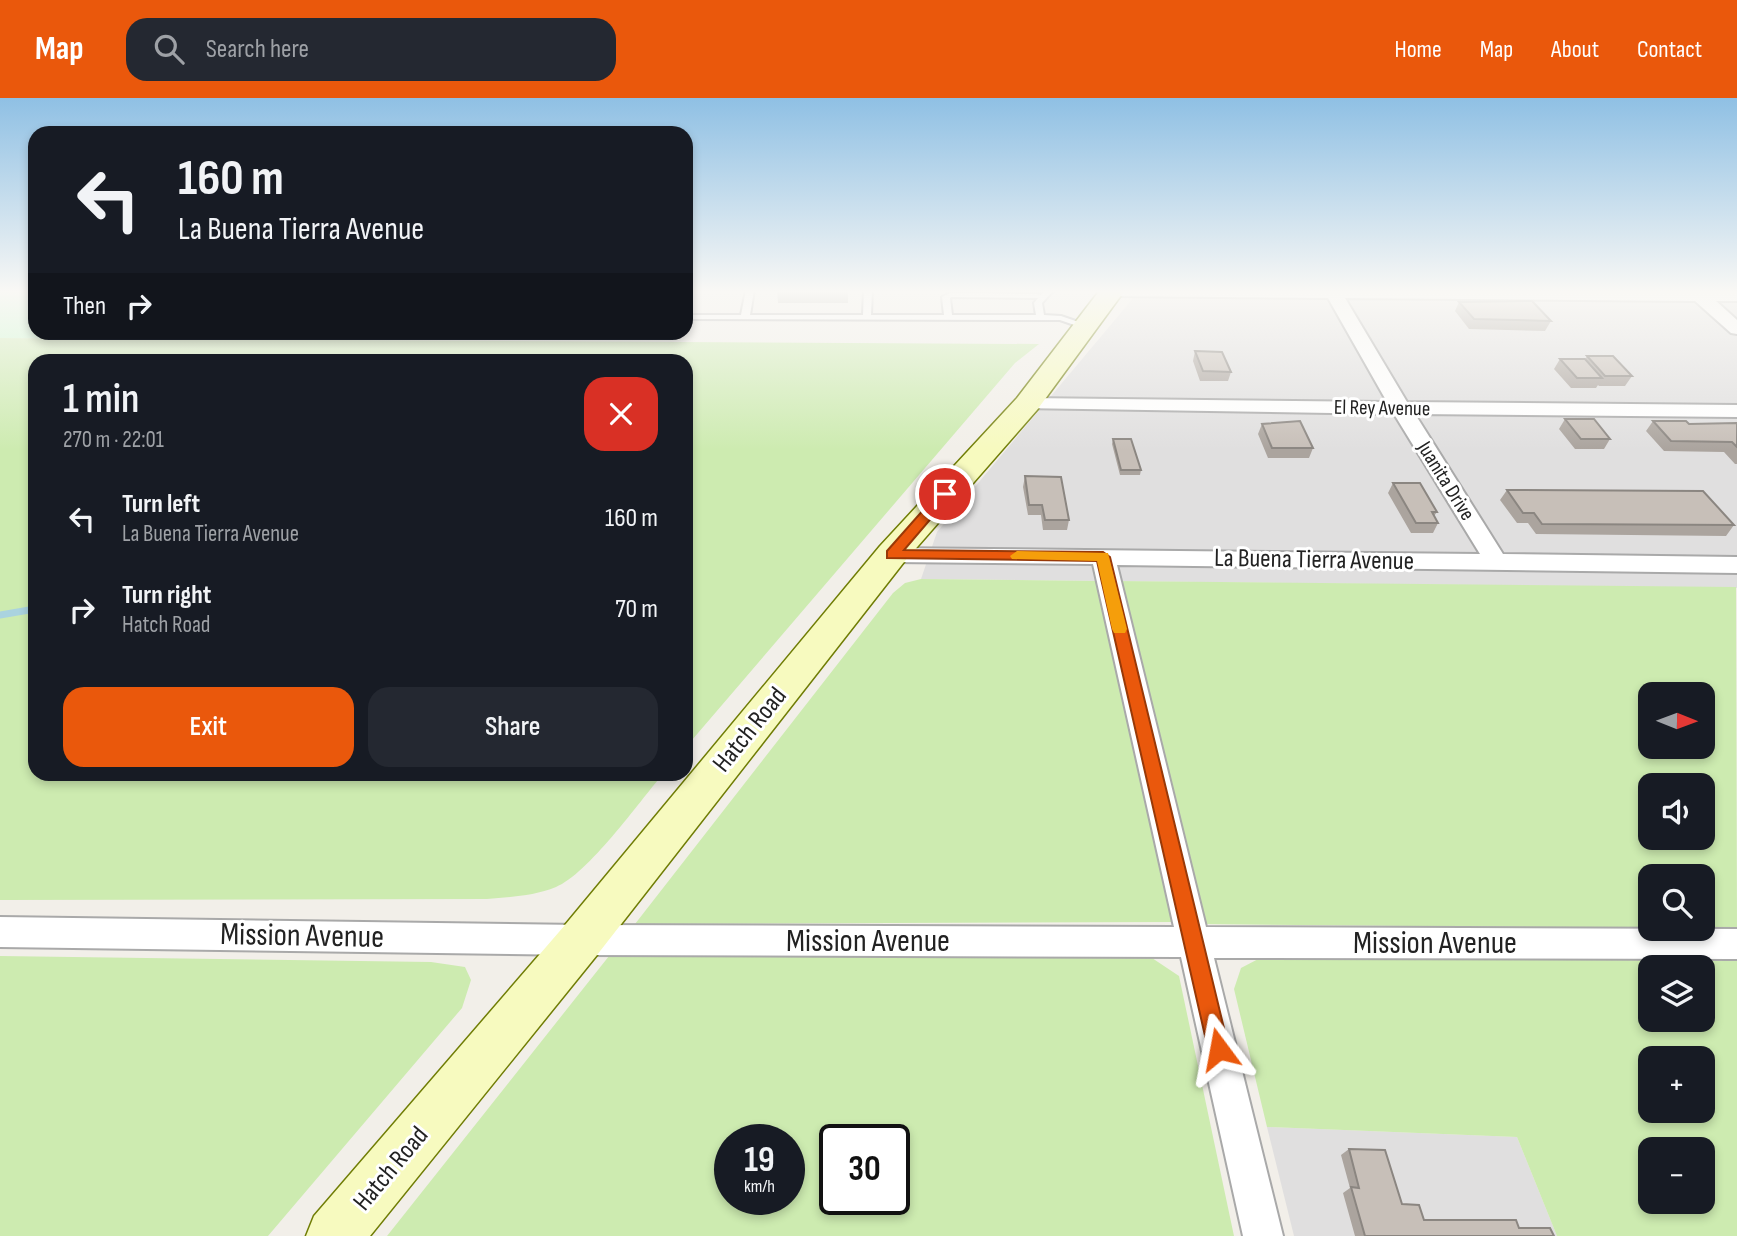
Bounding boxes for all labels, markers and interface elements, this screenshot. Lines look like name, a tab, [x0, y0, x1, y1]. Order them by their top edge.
search box	[126, 18, 616, 81]
text: Map	[35, 29, 84, 69]
icon: search	[150, 30, 188, 68]
text: Search here	[206, 34, 309, 65]
text: Home	[1394, 35, 1442, 64]
text: Map	[1480, 35, 1513, 64]
text: About	[1551, 35, 1599, 64]
text: Contact	[1637, 35, 1702, 64]
text: 160 m	[178, 150, 284, 209]
icon: left	[63, 154, 154, 245]
text: La Buena Tierra Avenue	[178, 210, 424, 249]
icon: right	[120, 287, 158, 325]
text: Then	[63, 291, 106, 322]
text: 1 min	[63, 374, 139, 425]
button: close	[584, 377, 658, 451]
street label: El Rey Avenue	[1334, 395, 1430, 421]
text: 270 m · 22:01	[63, 426, 164, 454]
street label: Juanita Drive	[1411, 436, 1480, 525]
pin	[915, 464, 975, 524]
icon: arrive	[926, 475, 964, 513]
text: Turn left	[122, 489, 200, 520]
icon: left	[63, 500, 101, 538]
text: 160 m	[605, 503, 658, 534]
text: La Buena Tierra Avenue	[122, 520, 299, 548]
street label: La Buena Tierra Avenue	[1214, 543, 1414, 577]
text: Turn right	[122, 580, 211, 611]
icon: right	[63, 591, 101, 629]
text: 70 m	[615, 594, 658, 625]
text: Hatch Road	[122, 611, 210, 639]
street label: Hatch Road	[707, 681, 793, 779]
north arrow	[1638, 682, 1715, 760]
map controls	[1638, 682, 1715, 1214]
button: Exit	[63, 687, 354, 767]
button: Share	[368, 687, 658, 767]
button: sound	[1638, 773, 1715, 850]
button: search	[1638, 864, 1715, 941]
street label: Mission Avenue	[220, 915, 384, 957]
street label: Mission Avenue	[786, 922, 950, 961]
street label: Mission Avenue	[1353, 924, 1517, 963]
button: layers	[1638, 955, 1715, 1032]
position arrow	[1182, 1012, 1256, 1086]
button: +	[1638, 1046, 1715, 1123]
street label: Hatch Road	[347, 1121, 435, 1217]
speed limit sign: 30	[819, 1124, 910, 1215]
button: −	[1638, 1137, 1715, 1214]
text: 19	[744, 1139, 775, 1182]
text: km/h	[744, 1176, 775, 1197]

